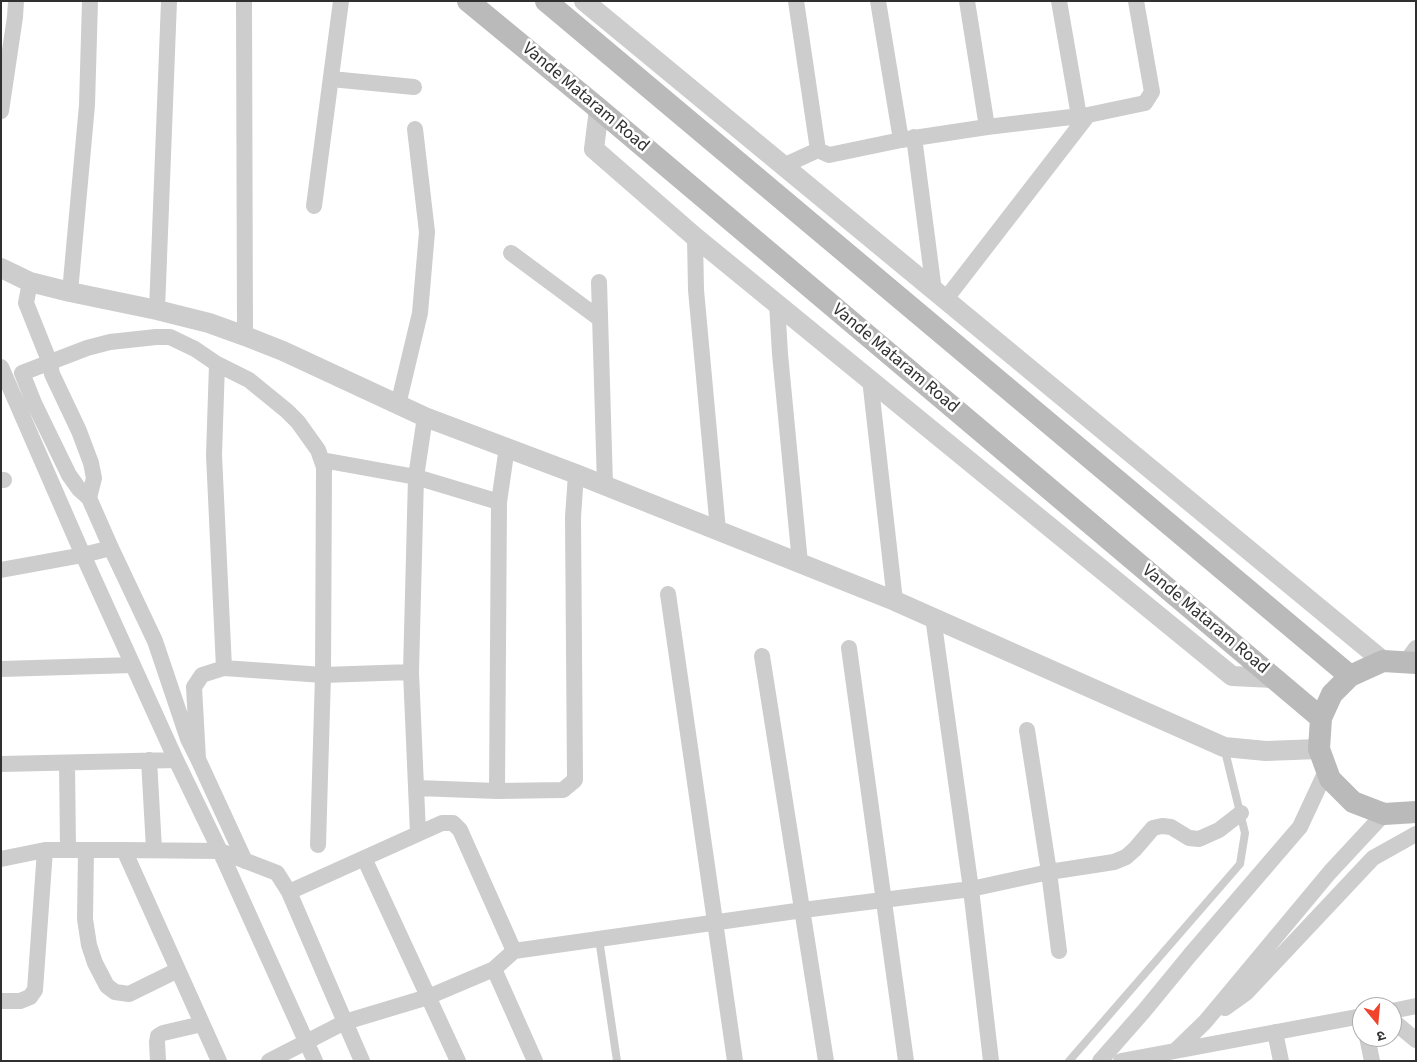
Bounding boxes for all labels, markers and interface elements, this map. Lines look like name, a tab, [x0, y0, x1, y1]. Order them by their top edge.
street label: Vande Mataram Road	[517, 39, 653, 157]
street label: Vande Mataram Road	[827, 300, 963, 418]
street label: Vande Mataram Road	[1137, 561, 1273, 679]
north arrow	[1352, 997, 1402, 1047]
text: उ	[1374, 1025, 1388, 1046]

